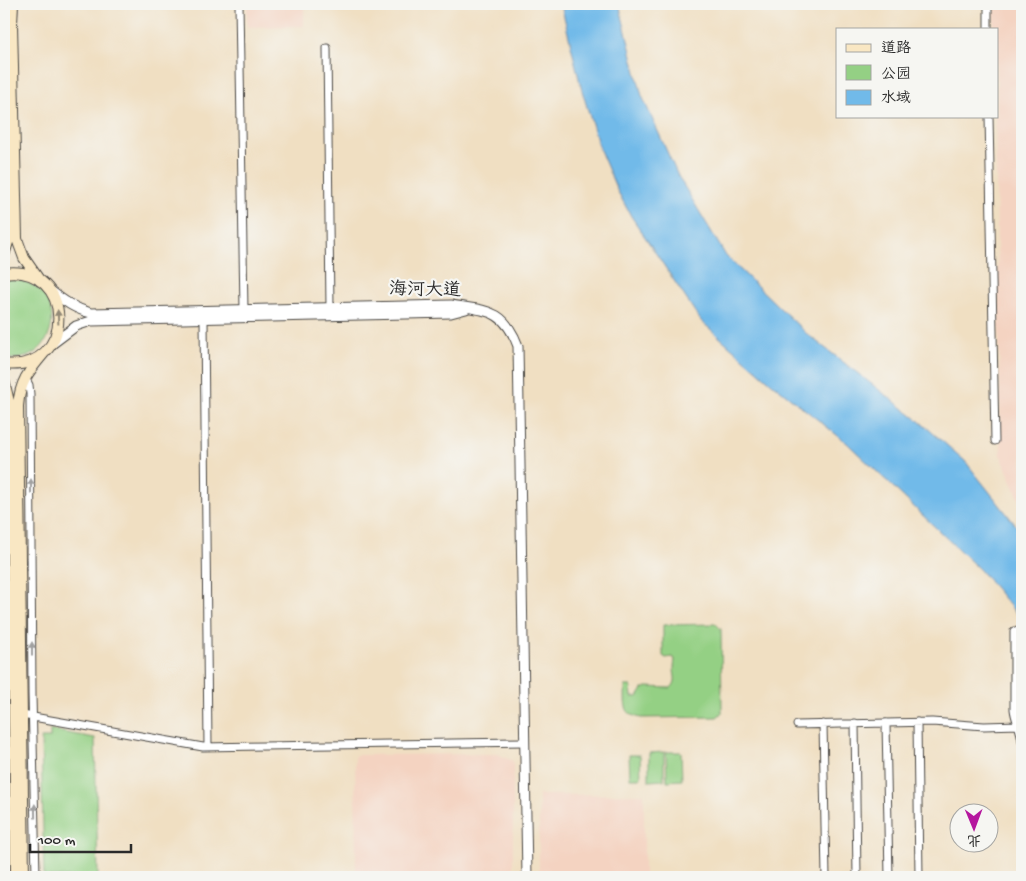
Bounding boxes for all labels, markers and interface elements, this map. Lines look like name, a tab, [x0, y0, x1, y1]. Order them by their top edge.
legend	[836, 28, 998, 118]
text: 道路	[881, 40, 911, 58]
text: 公园	[881, 66, 911, 84]
text: 水域	[881, 90, 911, 108]
street label: 海河大道	[389, 279, 461, 302]
one-way arrow	[54, 308, 62, 324]
one-way arrow	[27, 478, 35, 494]
one-way arrow	[28, 640, 36, 656]
one-way arrow	[31, 803, 39, 819]
north arrow	[948, 804, 998, 854]
scale bar	[30, 821, 131, 853]
text: 北	[967, 830, 981, 847]
text: 100 m	[37, 832, 76, 850]

